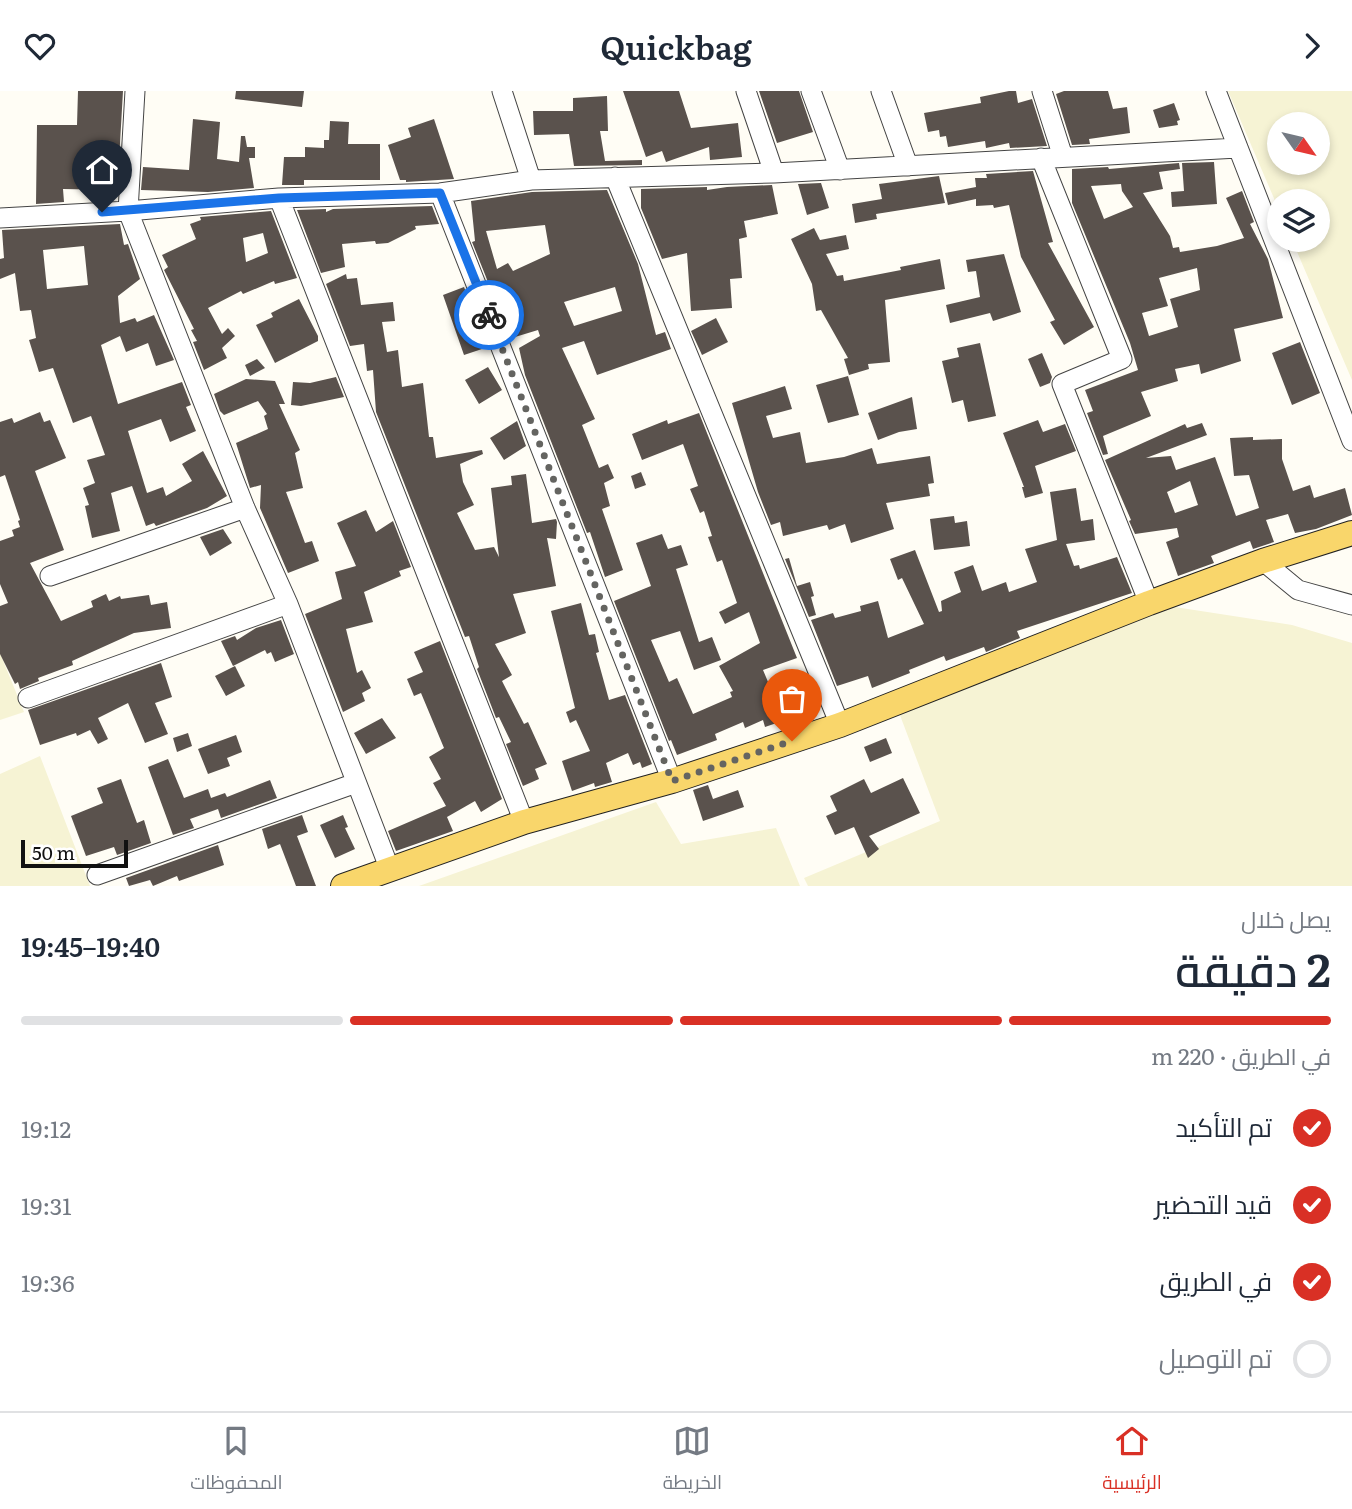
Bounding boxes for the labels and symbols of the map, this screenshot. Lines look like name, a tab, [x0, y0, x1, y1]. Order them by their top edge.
north arrow	[1267, 112, 1330, 175]
pin	[72, 140, 132, 212]
courier	[454, 280, 524, 350]
pin	[762, 669, 822, 741]
scale bar	[21, 837, 128, 869]

